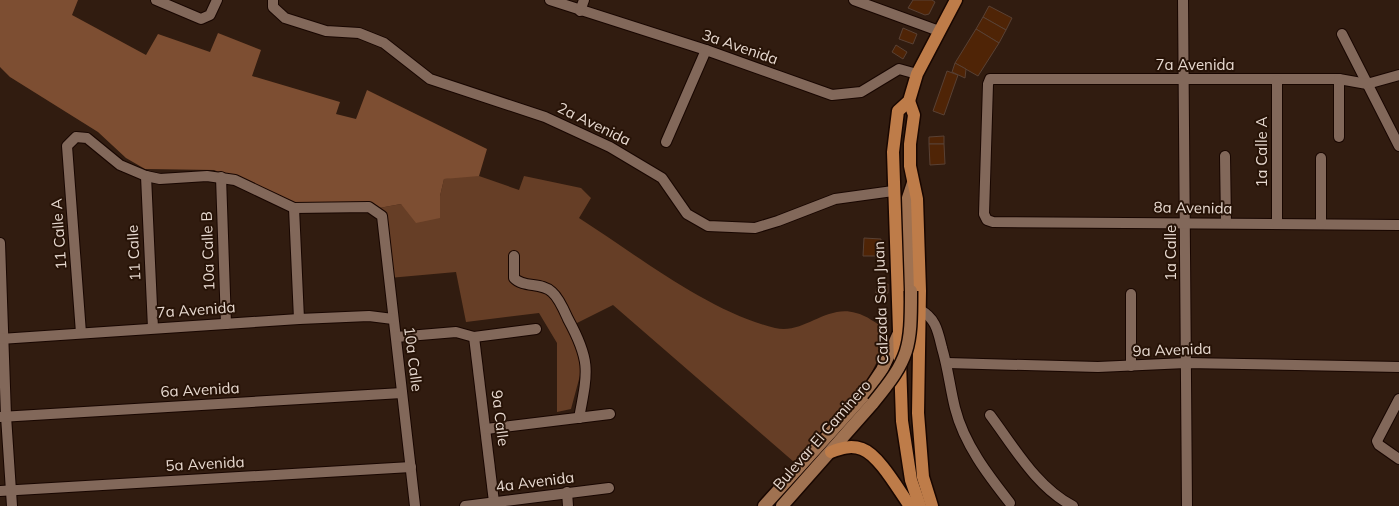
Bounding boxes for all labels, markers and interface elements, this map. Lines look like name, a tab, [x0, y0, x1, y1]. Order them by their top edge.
street label: 3a Avenida	[700, 25, 781, 68]
street label: 7a Avenida	[1156, 55, 1234, 74]
street label: 2a Avenida	[555, 98, 634, 149]
street label: 1a Calle A	[1252, 116, 1271, 188]
street label: 8a Avenida	[1153, 197, 1233, 218]
street label: 11 Calle A	[47, 198, 70, 270]
street label: 10a Calle B	[197, 211, 218, 291]
street label: 11 Calle	[123, 224, 144, 282]
street label: 1a Calle	[1161, 225, 1180, 281]
street label: Calzada San Juan	[869, 241, 892, 365]
street label: 7a Avenida	[156, 297, 236, 322]
street label: 10a Calle	[400, 325, 427, 392]
street label: 9a Avenida	[1132, 339, 1212, 360]
street label: Bulevar El Caminero	[769, 376, 875, 494]
street label: 6a Avenida	[160, 378, 240, 401]
street label: 9a Calle	[488, 389, 513, 447]
street label: 5a Avenida	[165, 452, 245, 475]
street label: 4a Avenida	[495, 467, 575, 496]

